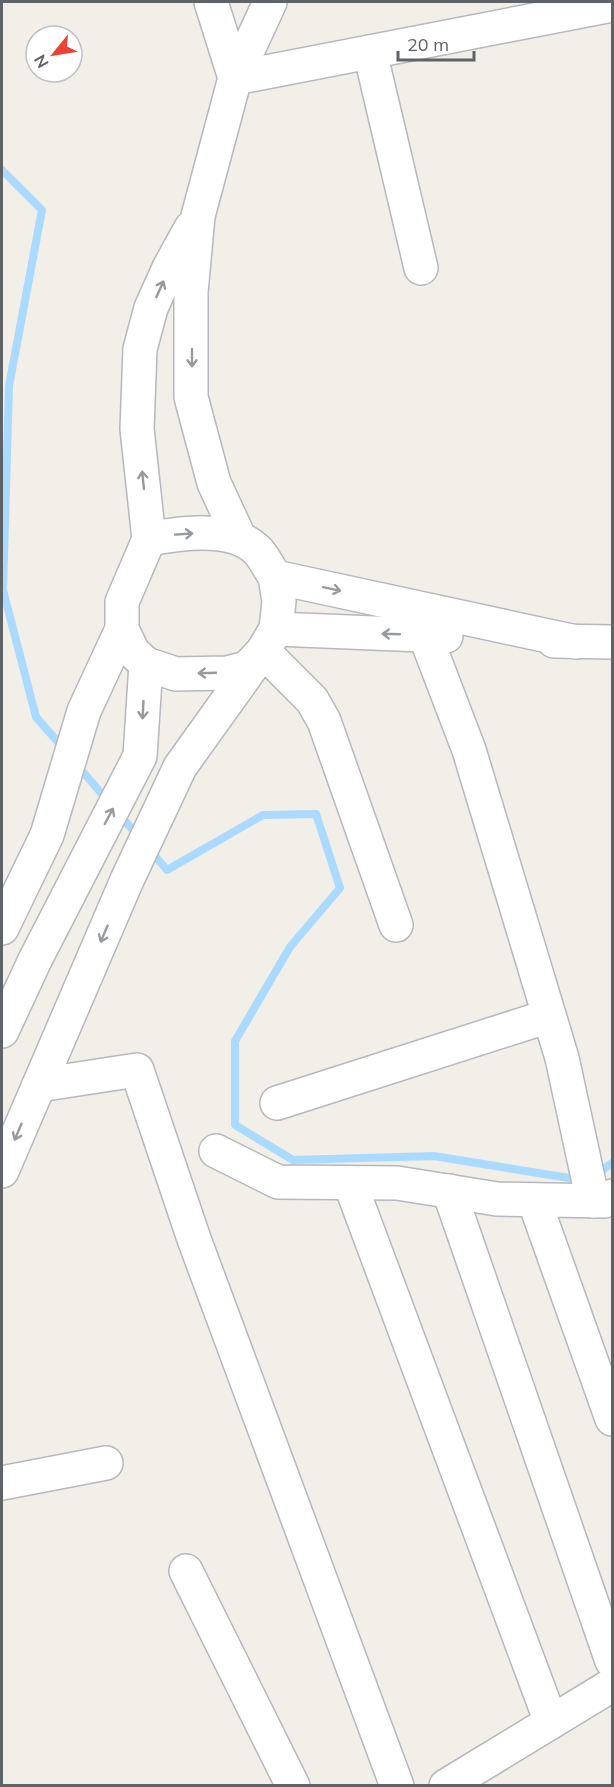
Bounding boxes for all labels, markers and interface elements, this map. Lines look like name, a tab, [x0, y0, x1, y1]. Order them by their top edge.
north arrow	[24, 24, 84, 84]
scale bar	[398, 24, 474, 62]
text: 20 m	[407, 33, 449, 56]
text: N	[29, 51, 53, 72]
one-way arrow	[155, 281, 166, 299]
one-way arrow	[186, 347, 197, 367]
one-way arrow	[137, 471, 148, 491]
one-way arrow	[174, 528, 194, 539]
one-way arrow	[322, 584, 341, 595]
one-way arrow	[382, 628, 402, 640]
one-way arrow	[197, 668, 217, 679]
one-way arrow	[137, 700, 148, 720]
one-way arrow	[104, 807, 115, 825]
one-way arrow	[97, 924, 109, 942]
one-way arrow	[12, 1122, 23, 1141]

